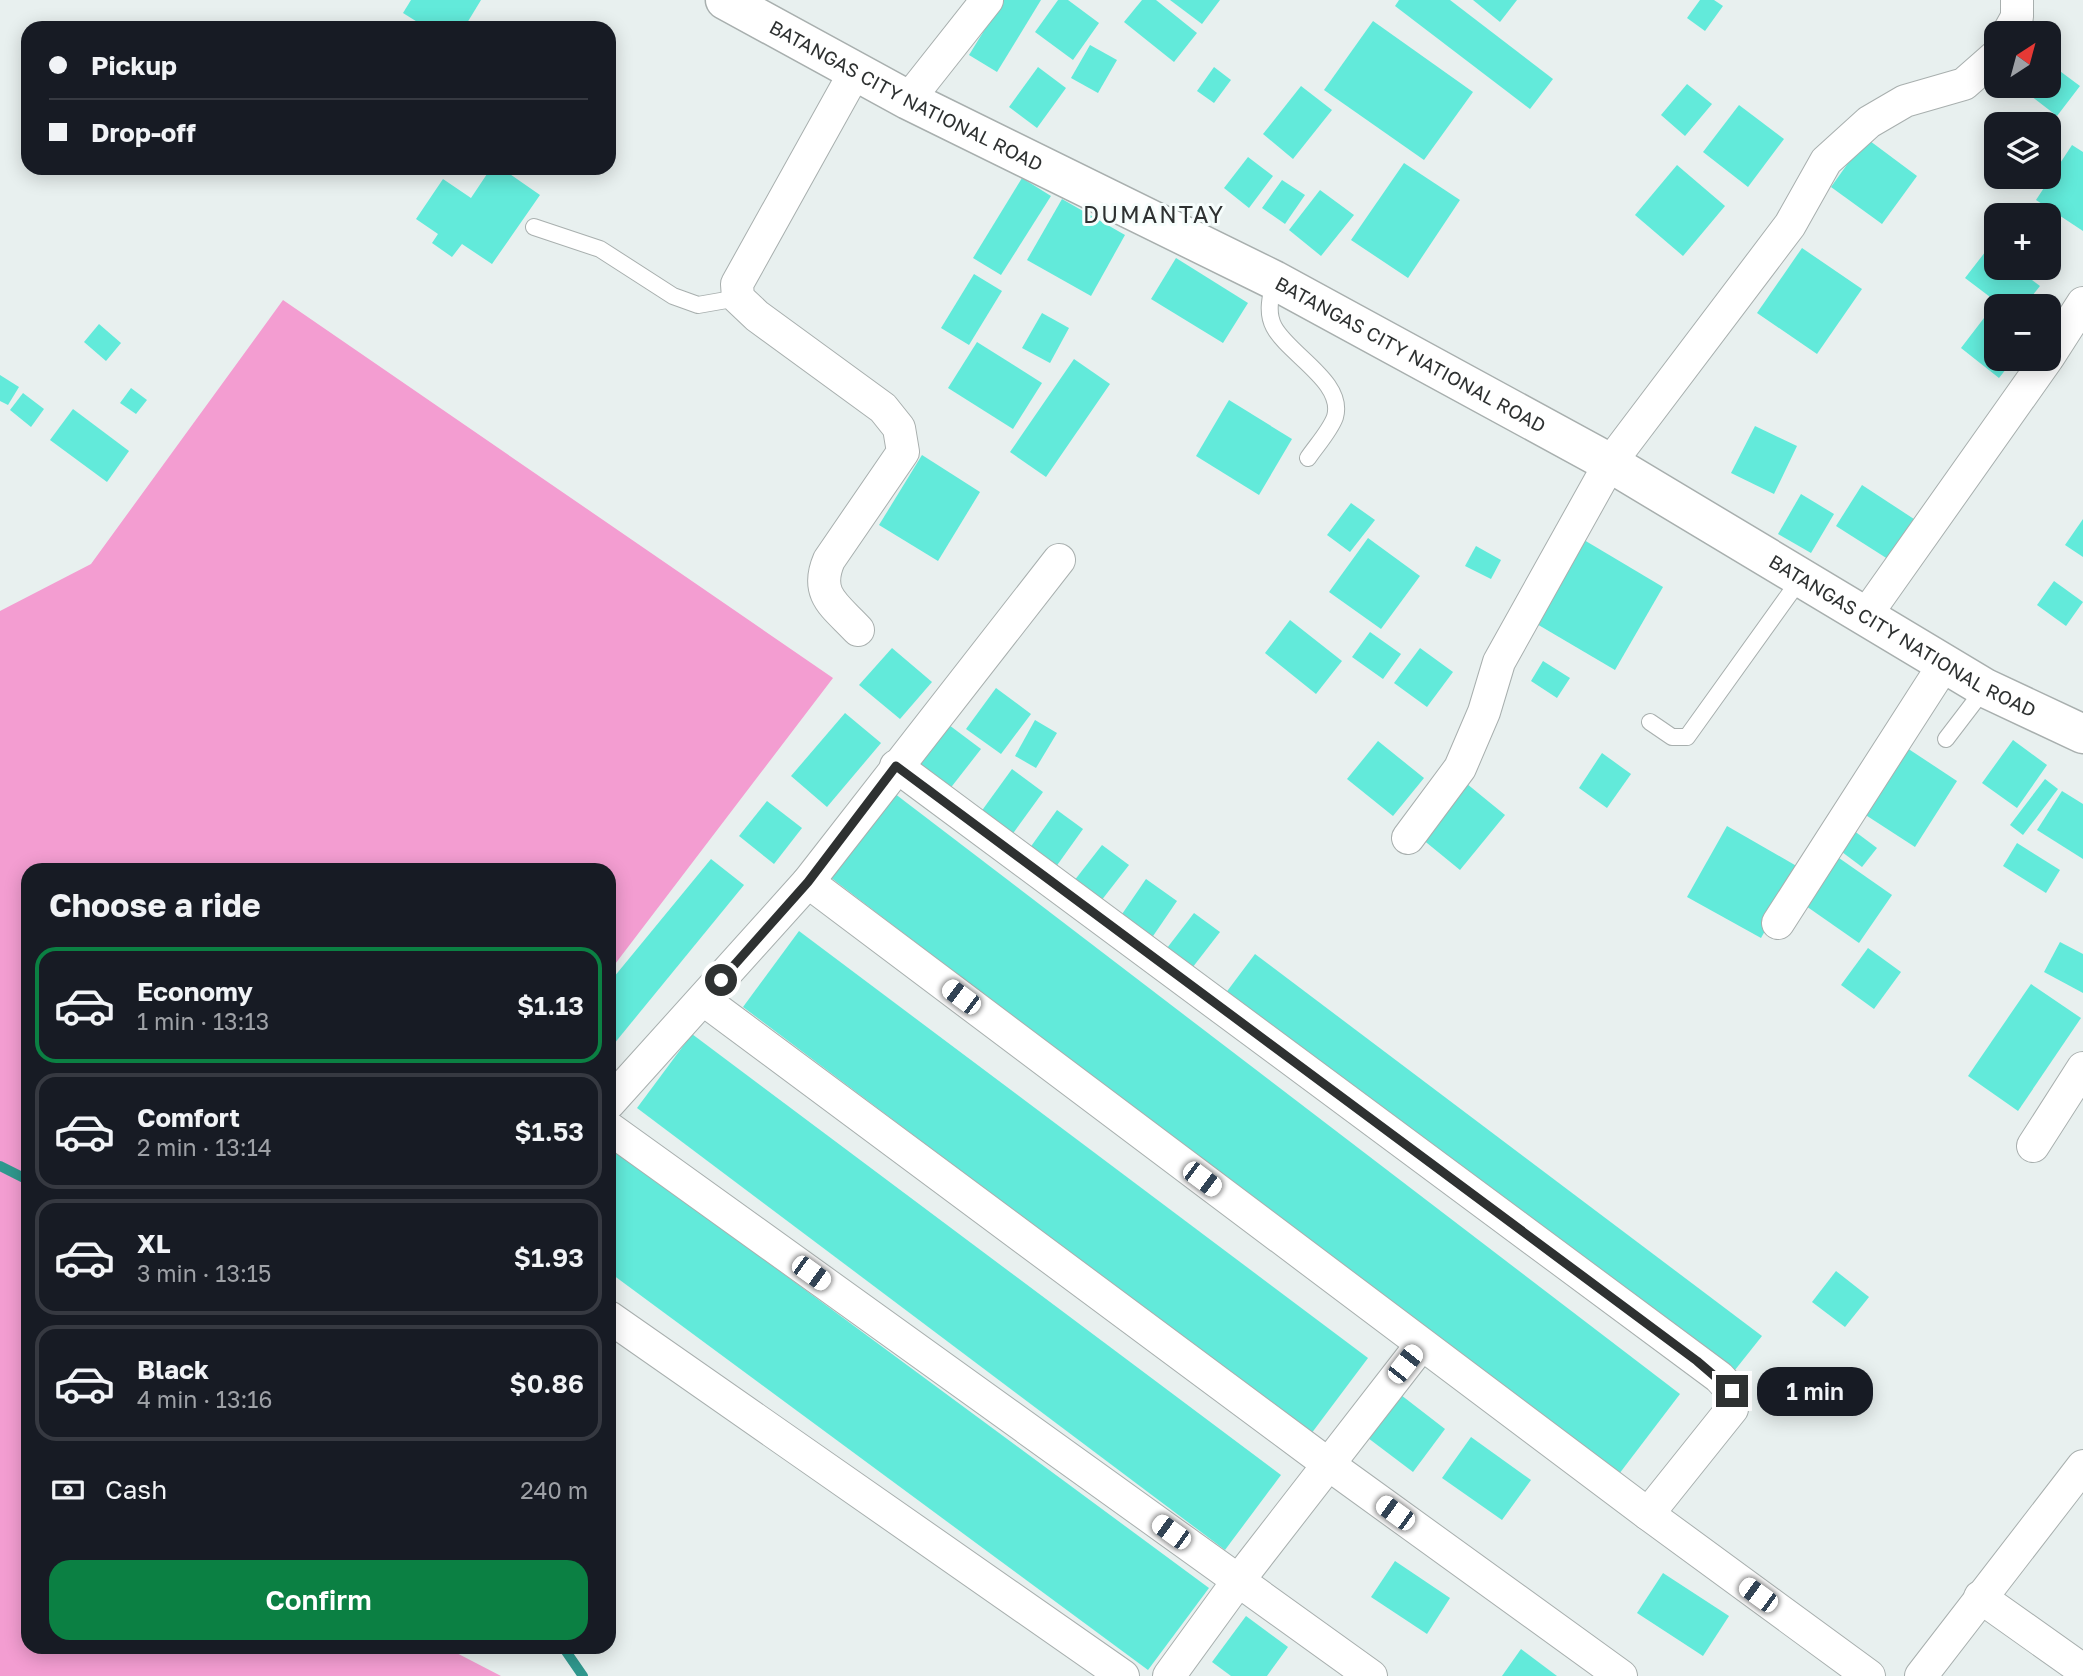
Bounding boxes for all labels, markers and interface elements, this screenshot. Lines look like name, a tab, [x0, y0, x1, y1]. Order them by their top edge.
street label: BATANGAS CITY NATIONAL ROAD	[766, 15, 1047, 176]
north arrow	[1984, 21, 2062, 98]
map controls	[1984, 21, 2061, 371]
text: Pickup	[91, 50, 177, 81]
button: layers	[1984, 112, 2061, 189]
text: Drop-off	[91, 117, 196, 148]
district label: DUMANTAY	[1083, 200, 1225, 228]
button: +	[1984, 203, 2061, 280]
street label: BATANGAS CITY NATIONAL ROAD	[1272, 271, 1550, 437]
button: −	[1984, 294, 2061, 371]
street label: BATANGAS CITY NATIONAL ROAD	[1765, 549, 2040, 721]
text: Choose a ride	[49, 886, 261, 924]
route start	[705, 964, 737, 996]
icon: car	[53, 974, 116, 1037]
text: Economy	[137, 976, 253, 1007]
car	[938, 976, 985, 1018]
text: $1.13	[517, 990, 584, 1021]
text: 1 min · 13:13	[137, 1007, 269, 1035]
icon: car	[53, 1100, 116, 1163]
text: Comfort	[137, 1102, 240, 1133]
text: $1.53	[514, 1116, 584, 1147]
text: 2 min · 13:14	[137, 1133, 272, 1161]
car	[1179, 1158, 1226, 1200]
icon: car	[53, 1226, 116, 1289]
text: XL	[137, 1228, 171, 1259]
text: $1.93	[514, 1242, 584, 1273]
car	[788, 1252, 835, 1294]
text: 3 min · 13:15	[137, 1259, 271, 1287]
car	[1384, 1341, 1427, 1387]
icon: car	[53, 1352, 116, 1415]
text: Black	[137, 1354, 209, 1385]
callout: 1 min	[1756, 1366, 1872, 1416]
text: $0.86	[510, 1368, 584, 1399]
route end	[1716, 1375, 1748, 1407]
text: 1 min	[1786, 1377, 1844, 1405]
text: 4 min · 13:16	[137, 1385, 272, 1413]
icon: cash	[49, 1471, 87, 1509]
text: Cash	[105, 1474, 167, 1505]
text: 240 m	[520, 1476, 588, 1504]
car	[1372, 1492, 1419, 1534]
car	[1148, 1511, 1195, 1553]
button: Confirm	[49, 1560, 588, 1640]
car	[1735, 1574, 1782, 1616]

